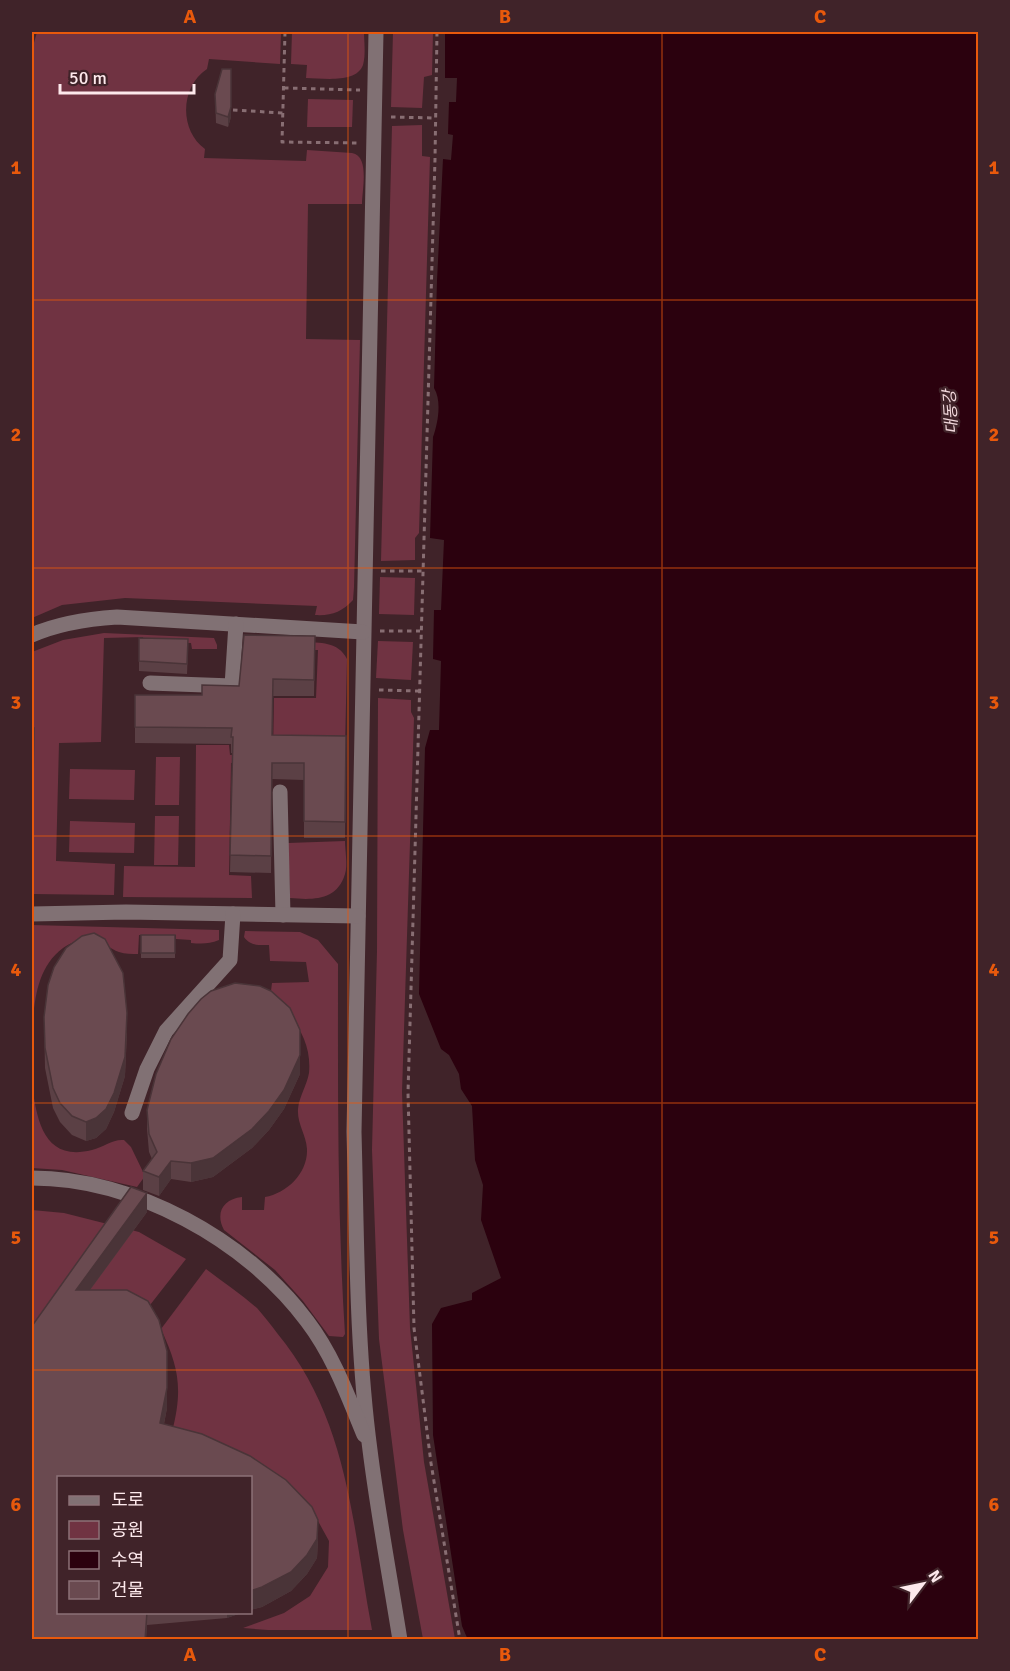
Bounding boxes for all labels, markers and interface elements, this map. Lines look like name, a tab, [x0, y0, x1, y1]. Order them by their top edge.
text: A	[184, 4, 197, 29]
text: B	[499, 4, 511, 29]
text: C	[814, 4, 826, 29]
scale bar	[60, 57, 194, 95]
text: 50 m	[69, 67, 107, 89]
text: 1	[11, 155, 22, 180]
text: 1	[989, 155, 1000, 180]
water label: 대동강	[939, 387, 963, 435]
text: 2	[11, 422, 21, 447]
text: 2	[989, 422, 999, 447]
text: 3	[11, 690, 21, 715]
text: 3	[989, 690, 999, 715]
text: 4	[11, 957, 22, 982]
text: 4	[989, 957, 1000, 982]
text: 5	[11, 1225, 21, 1250]
text: 5	[989, 1225, 999, 1250]
legend	[57, 1476, 252, 1614]
text: 도로	[111, 1489, 144, 1511]
text: 6	[11, 1492, 22, 1517]
text: 6	[989, 1492, 1000, 1517]
text: 공원	[111, 1519, 144, 1541]
text: 수역	[111, 1549, 144, 1571]
north arrow	[893, 1554, 953, 1614]
text: N	[923, 1567, 946, 1587]
text: 건물	[111, 1579, 144, 1601]
text: A	[184, 1642, 197, 1667]
text: B	[499, 1642, 511, 1667]
text: C	[814, 1642, 826, 1667]

